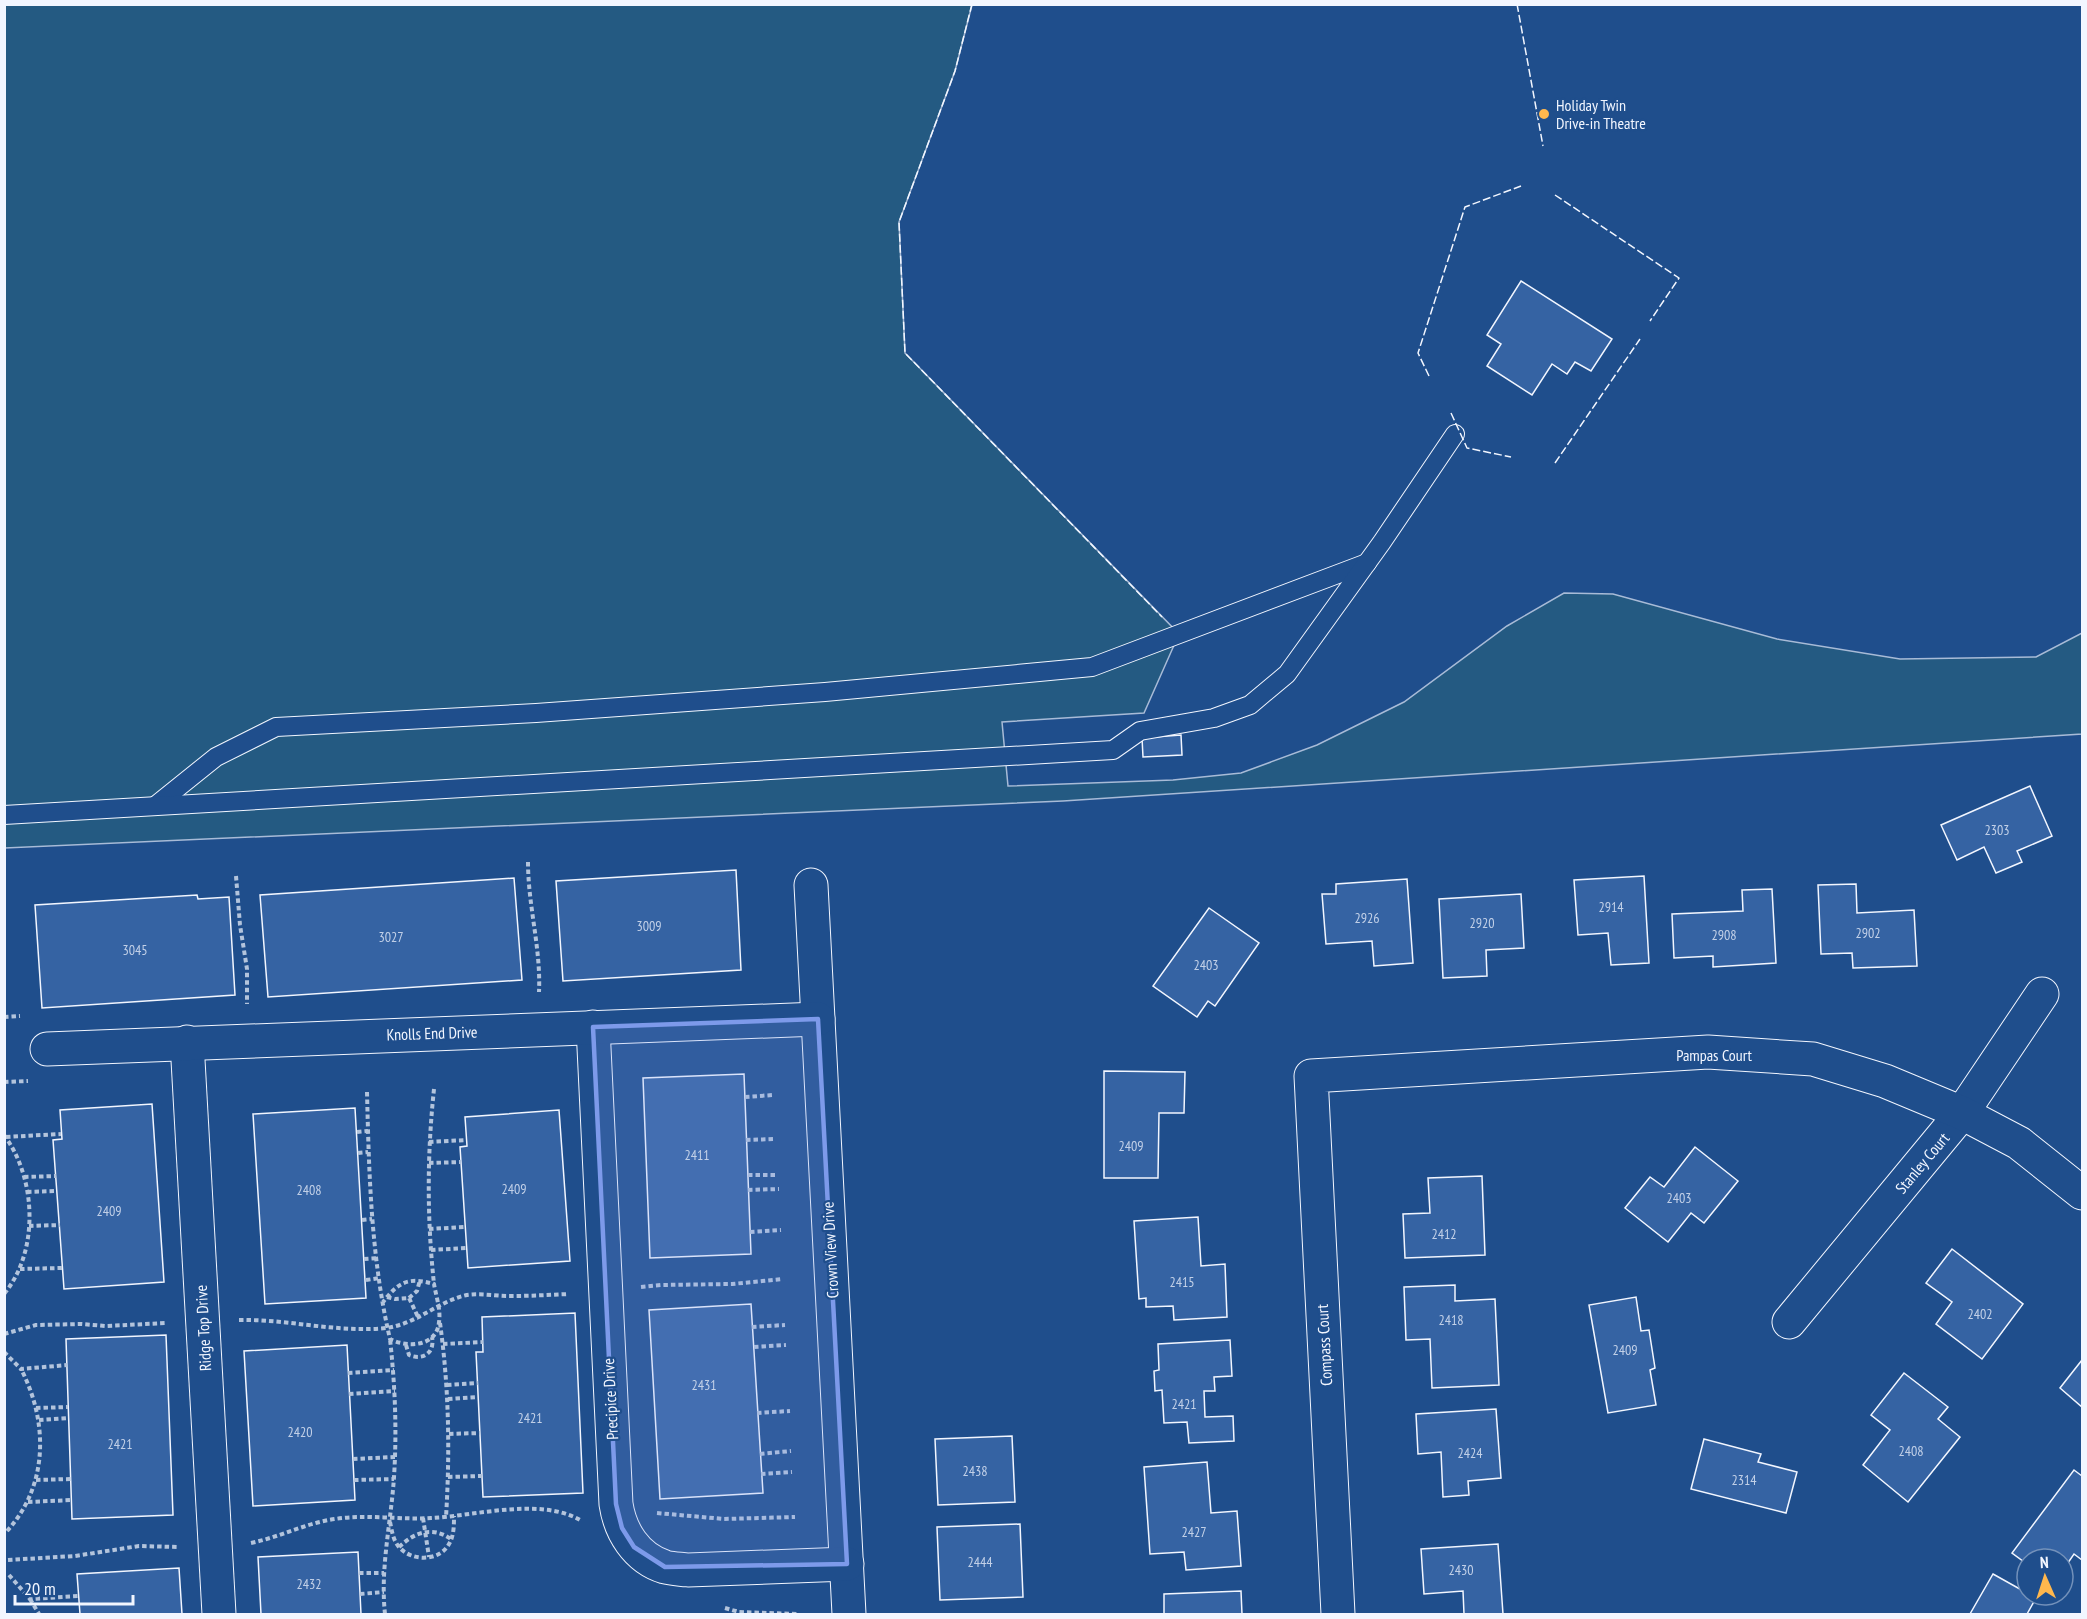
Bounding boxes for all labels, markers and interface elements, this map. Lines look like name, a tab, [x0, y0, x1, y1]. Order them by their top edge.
place label: Holiday Twin Drive-in Theatre	[1556, 95, 1646, 133]
marker: Holiday Twin Drive-in Theatre	[1537, 107, 1551, 121]
house number: 2303	[1984, 821, 2010, 839]
house number: 2914	[1598, 898, 1624, 916]
house number: 2926	[1354, 909, 1380, 927]
house number: 2920	[1469, 914, 1495, 932]
house number: 3009	[636, 917, 662, 935]
house number: 2902	[1855, 924, 1881, 942]
house number: 2908	[1711, 926, 1737, 944]
house number: 3027	[378, 928, 404, 946]
house number: 3045	[122, 941, 148, 959]
house number: 2403	[1193, 956, 1219, 974]
street label: Knolls End Drive	[386, 1021, 478, 1045]
street label: Pampas Court	[1676, 1045, 1752, 1065]
street label: Stanley Court	[1891, 1128, 1954, 1198]
house number: 2409	[1118, 1137, 1144, 1155]
house number: 2411	[684, 1146, 710, 1164]
house number: 2409	[501, 1180, 527, 1198]
house number: 2408	[296, 1181, 322, 1199]
house number: 2403	[1666, 1189, 1692, 1207]
street label: Crown View Drive	[817, 1201, 843, 1299]
house number: 2409	[96, 1202, 122, 1220]
house number: 2412	[1431, 1225, 1457, 1243]
house number: 2415	[1169, 1273, 1195, 1291]
street label: Ridge Top Drive	[191, 1284, 215, 1372]
street label: Compass Court	[1312, 1303, 1336, 1386]
house number: 2402	[1967, 1305, 1993, 1323]
house number: 2418	[1438, 1311, 1464, 1329]
house number: 2409	[1612, 1341, 1638, 1359]
street label: Precipice Drive	[598, 1358, 622, 1440]
house number: 2431	[691, 1376, 717, 1394]
house number: 2421	[1171, 1395, 1197, 1413]
house number: 2421	[517, 1409, 543, 1427]
house number: 2420	[287, 1423, 313, 1441]
house number: 2421	[107, 1435, 133, 1453]
house number: 2408	[1898, 1442, 1924, 1460]
house number: 2424	[1457, 1444, 1483, 1462]
house number: 2438	[962, 1462, 988, 1480]
house number: 2314	[1731, 1471, 1757, 1489]
house number: 2427	[1181, 1523, 1207, 1541]
north arrow	[2015, 1547, 2075, 1607]
text: N	[2039, 1552, 2049, 1572]
house number: 2444	[967, 1553, 993, 1571]
house number: 2430	[1448, 1561, 1474, 1579]
scale bar	[15, 1568, 134, 1606]
house number: 2432	[296, 1575, 322, 1593]
text: 20 m	[24, 1577, 56, 1600]

